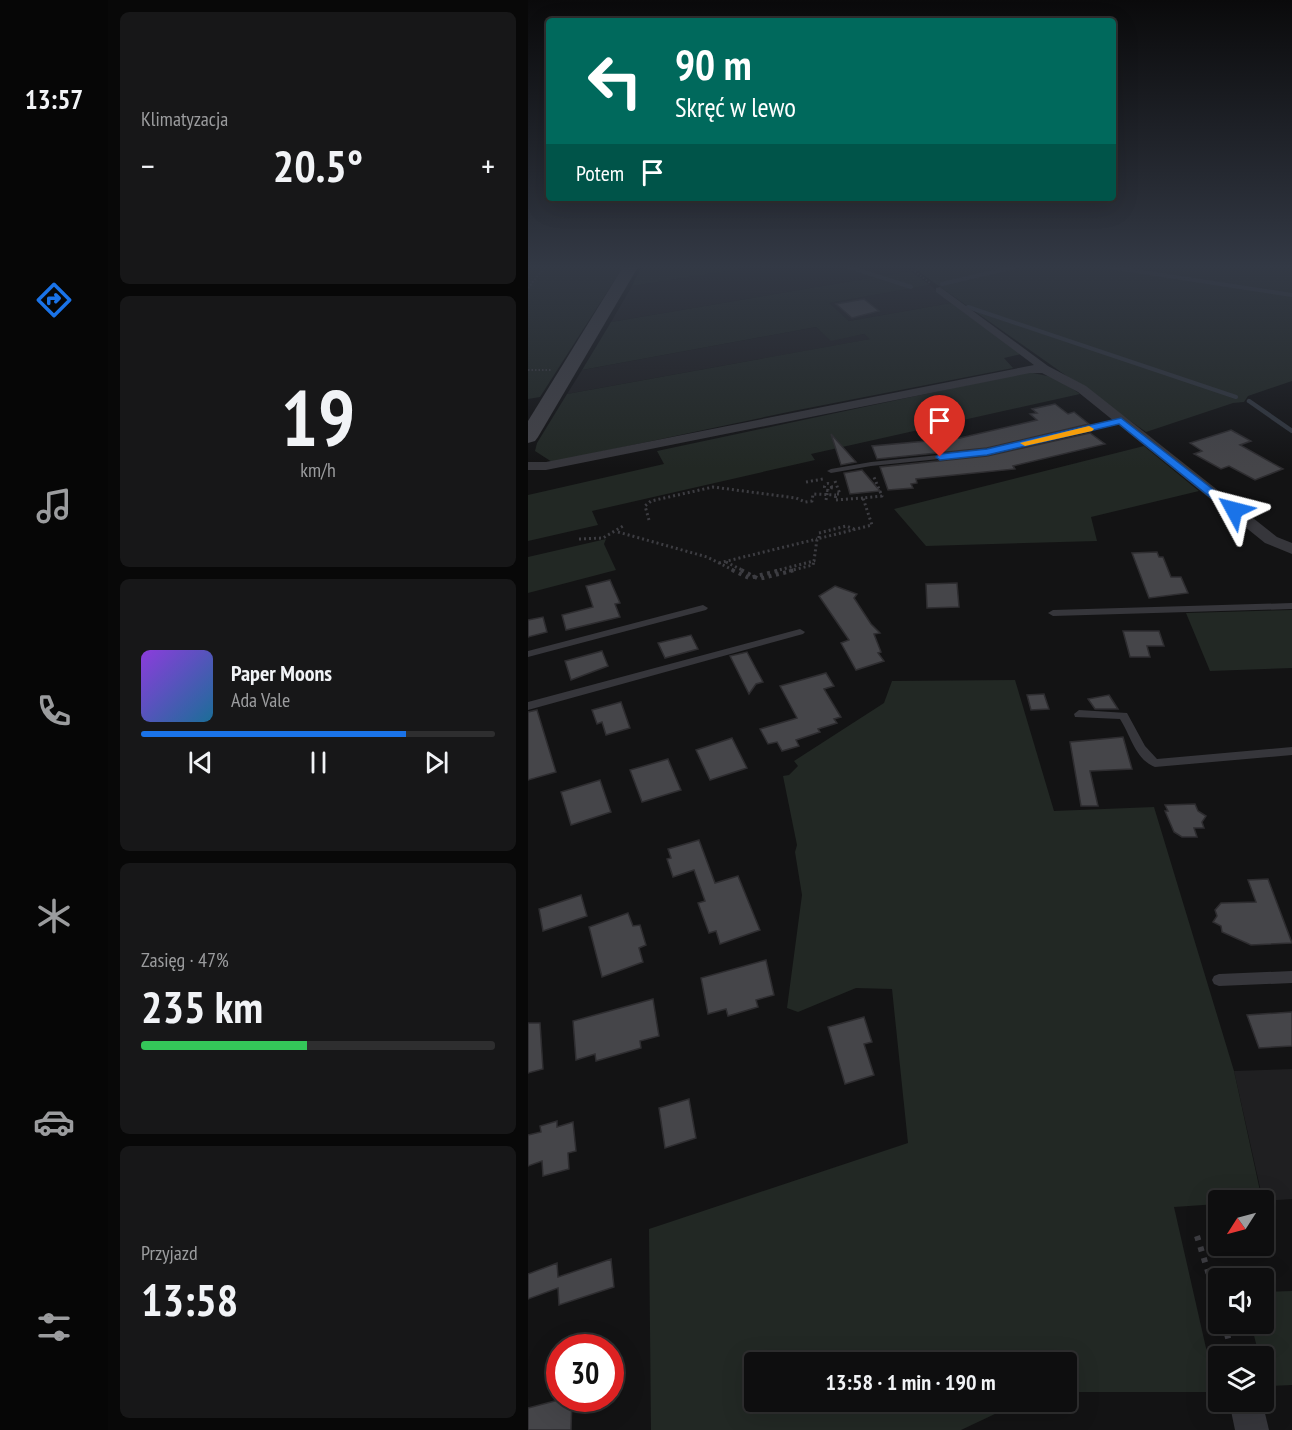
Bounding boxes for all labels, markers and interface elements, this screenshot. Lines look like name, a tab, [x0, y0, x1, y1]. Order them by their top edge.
text: 90 m	[675, 37, 752, 92]
icon: left	[576, 42, 654, 120]
text: 13:57	[25, 82, 83, 116]
text: Skręć w lewo	[675, 90, 796, 124]
text: Klimatyzacja	[141, 106, 228, 132]
text: 20.5°	[273, 136, 363, 194]
text: −	[141, 144, 155, 187]
text: +	[481, 144, 495, 187]
icon: arrive	[636, 156, 669, 189]
text: Potem	[576, 159, 624, 187]
icon: directions	[33, 279, 75, 321]
text: 19	[281, 367, 355, 468]
pin	[914, 395, 965, 457]
icon: arrive	[923, 404, 956, 437]
text: km/h	[300, 457, 336, 483]
position arrow	[1202, 478, 1266, 542]
icon: music	[33, 485, 75, 527]
text: Paper Moons	[231, 659, 332, 687]
text: Ada Vale	[231, 687, 290, 713]
icon: phone	[33, 690, 75, 732]
icon: previous	[184, 746, 217, 779]
icon: pause	[302, 746, 335, 779]
icon: next	[420, 746, 453, 779]
icon: climate	[33, 895, 75, 937]
text: Zasięg · 47%	[141, 947, 229, 973]
text: 235 km	[141, 977, 263, 1035]
icon: car	[33, 1101, 75, 1143]
north arrow	[1208, 1190, 1274, 1256]
map controls	[1208, 1190, 1274, 1412]
text: Przyjazd	[141, 1240, 198, 1266]
button: sound	[1208, 1268, 1274, 1334]
text: 13:58	[141, 1270, 238, 1328]
icon: filters	[33, 1306, 75, 1348]
speed limit sign: 30	[546, 1334, 624, 1412]
button: layers	[1208, 1346, 1274, 1412]
text: 13:58 · 1 min · 190 m	[825, 1368, 996, 1396]

